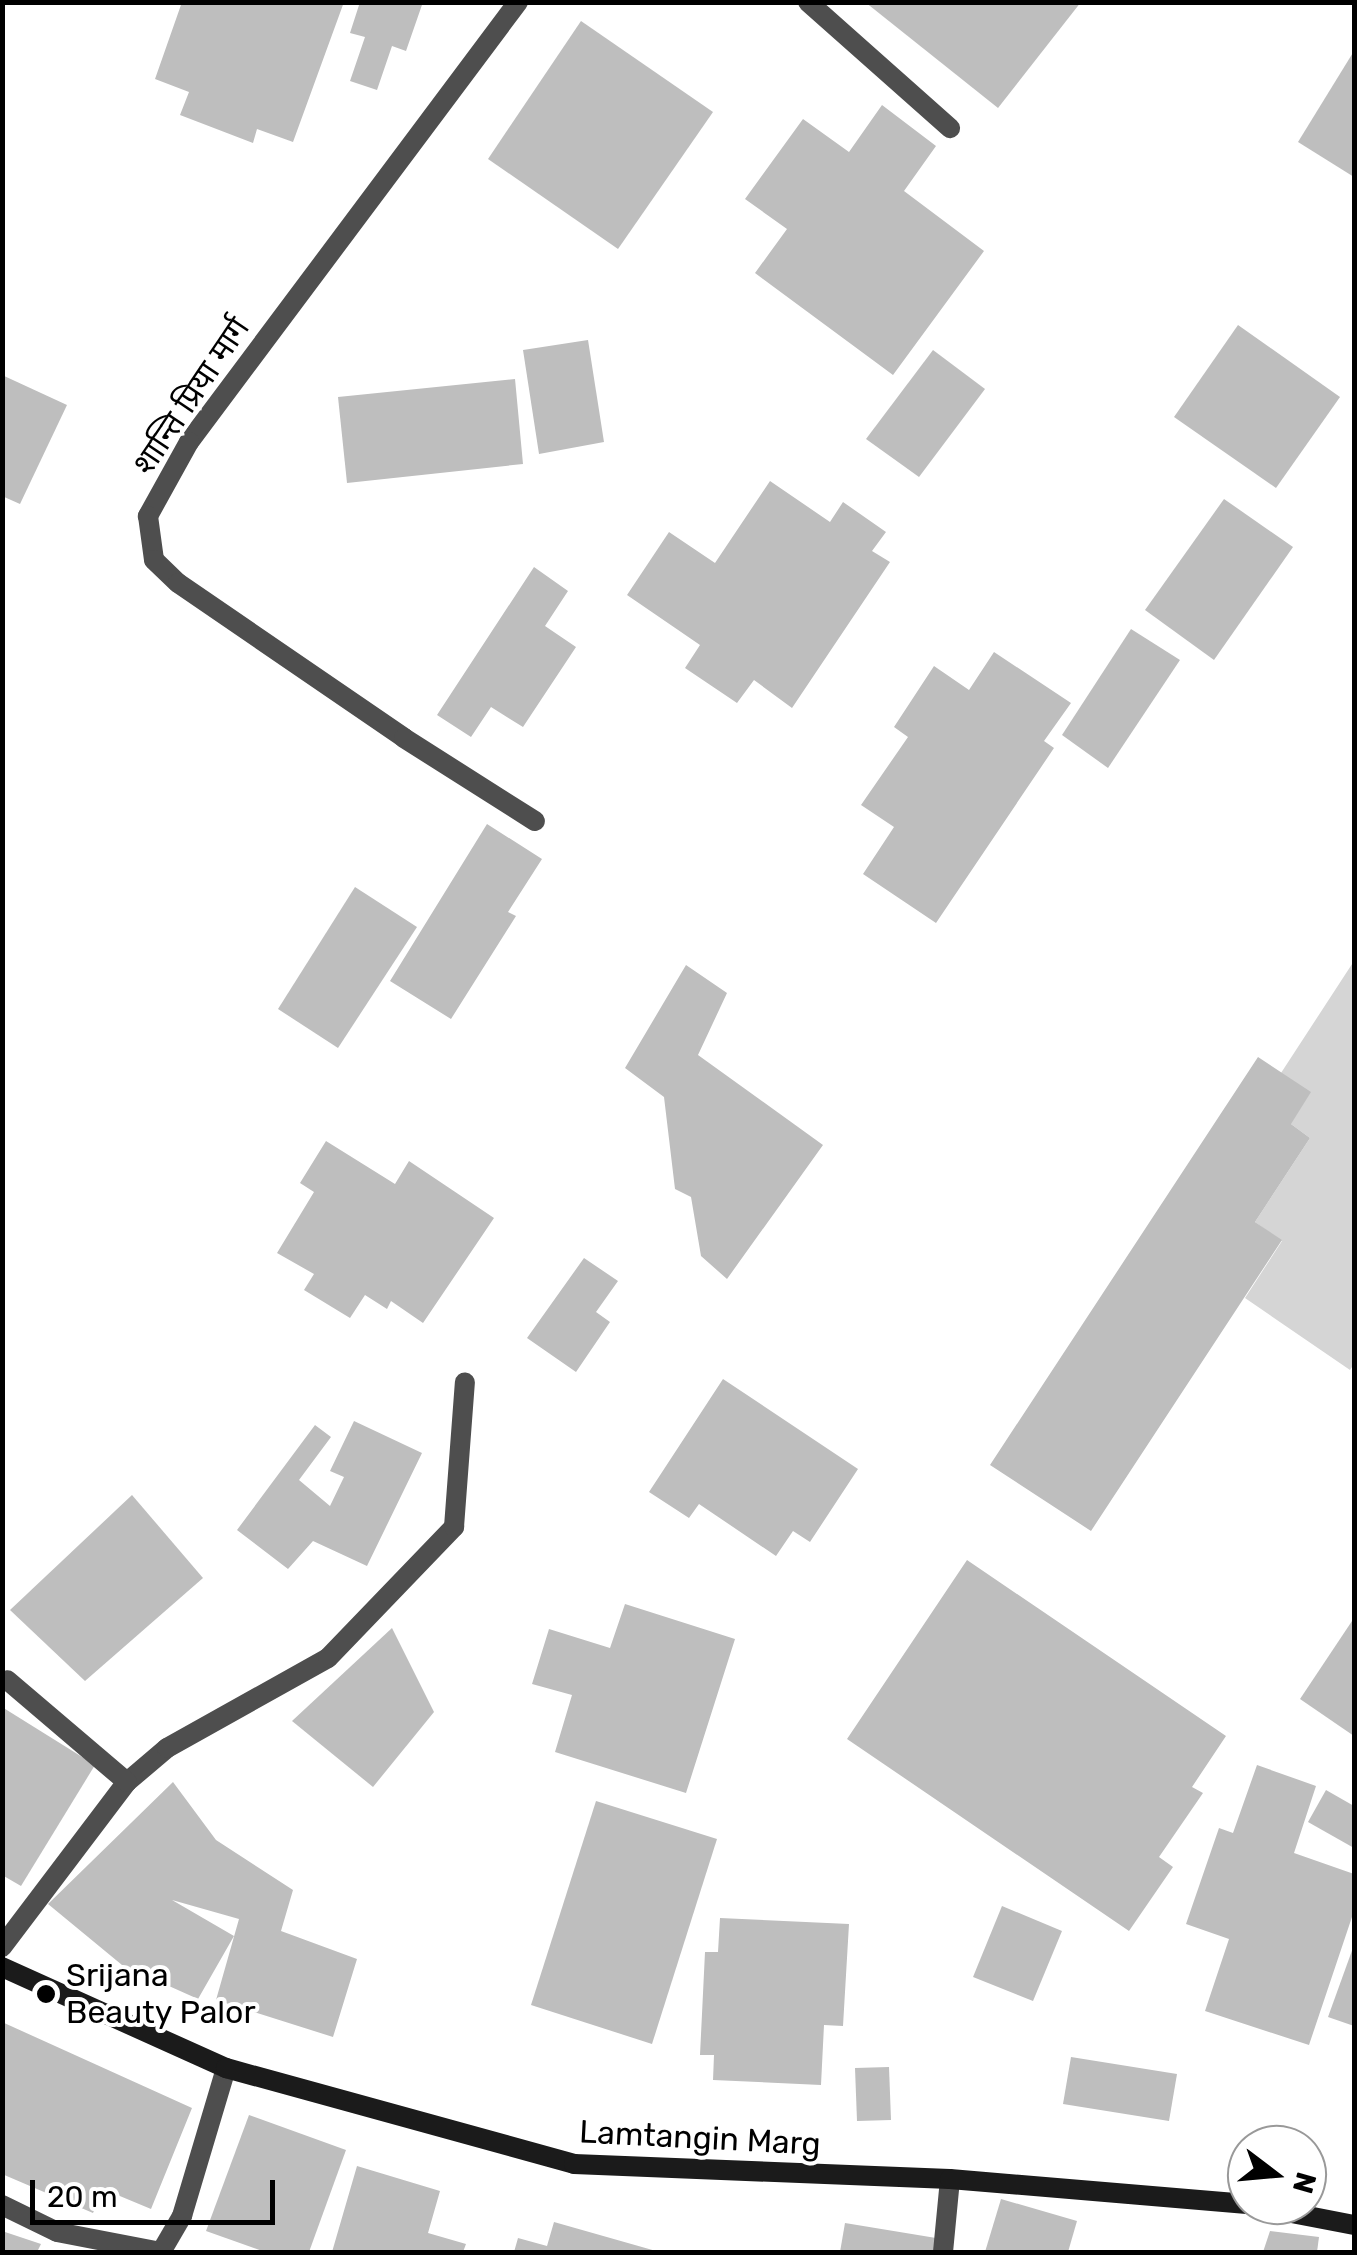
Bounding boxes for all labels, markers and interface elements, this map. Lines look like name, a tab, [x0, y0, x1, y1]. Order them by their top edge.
street label: शान्ति प्रिया मार्ग	[125, 310, 257, 482]
place label: Srijana Beauty Palor	[66, 1957, 256, 2032]
marker: Srijana Beauty Palor	[35, 1983, 57, 2005]
street label: Lamtangin Marg	[578, 2113, 822, 2163]
north arrow	[1227, 2125, 1327, 2225]
scale bar	[35, 2160, 280, 2222]
text: N	[1286, 2169, 1323, 2197]
text: 20 m	[47, 2179, 118, 2215]

